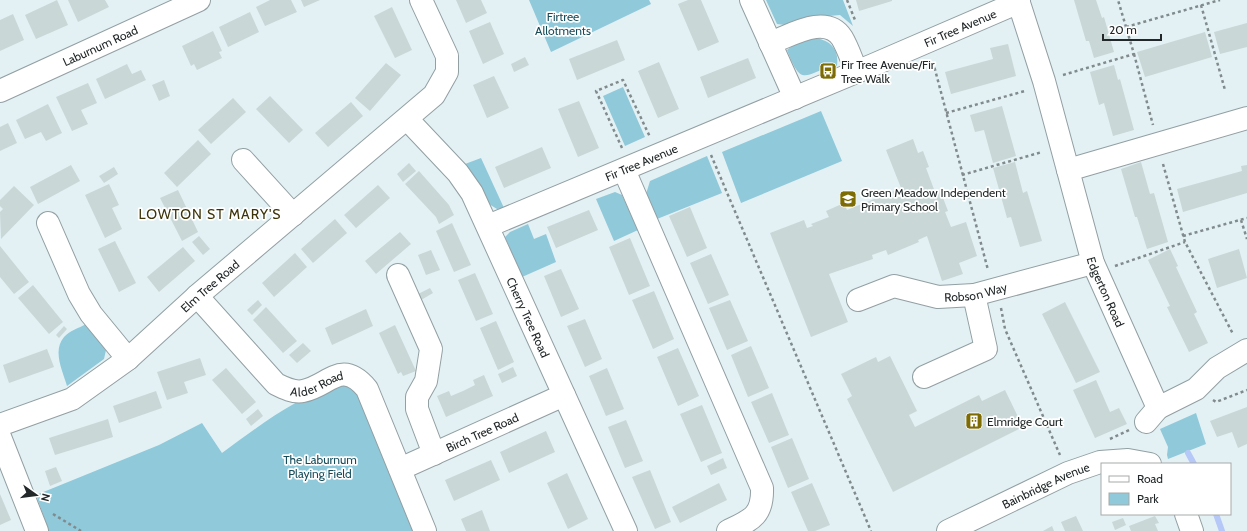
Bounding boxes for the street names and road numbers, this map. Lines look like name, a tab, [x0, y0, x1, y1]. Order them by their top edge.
street label: Fir Tree Avenue	[921, 5, 998, 50]
street label: Laburnum Road	[60, 22, 140, 69]
street label: Fir Tree Avenue	[603, 140, 680, 184]
street label: Edgerton Road	[1084, 255, 1128, 329]
street label: Elm Tree Road	[177, 256, 242, 315]
street label: Cherry Tree Road	[504, 275, 553, 360]
street label: Robson Way	[944, 279, 1009, 304]
street label: Alder Road	[289, 367, 344, 399]
street label: Birch Tree Road	[443, 409, 521, 455]
street label: Bainbridge Avenue	[999, 459, 1091, 511]

